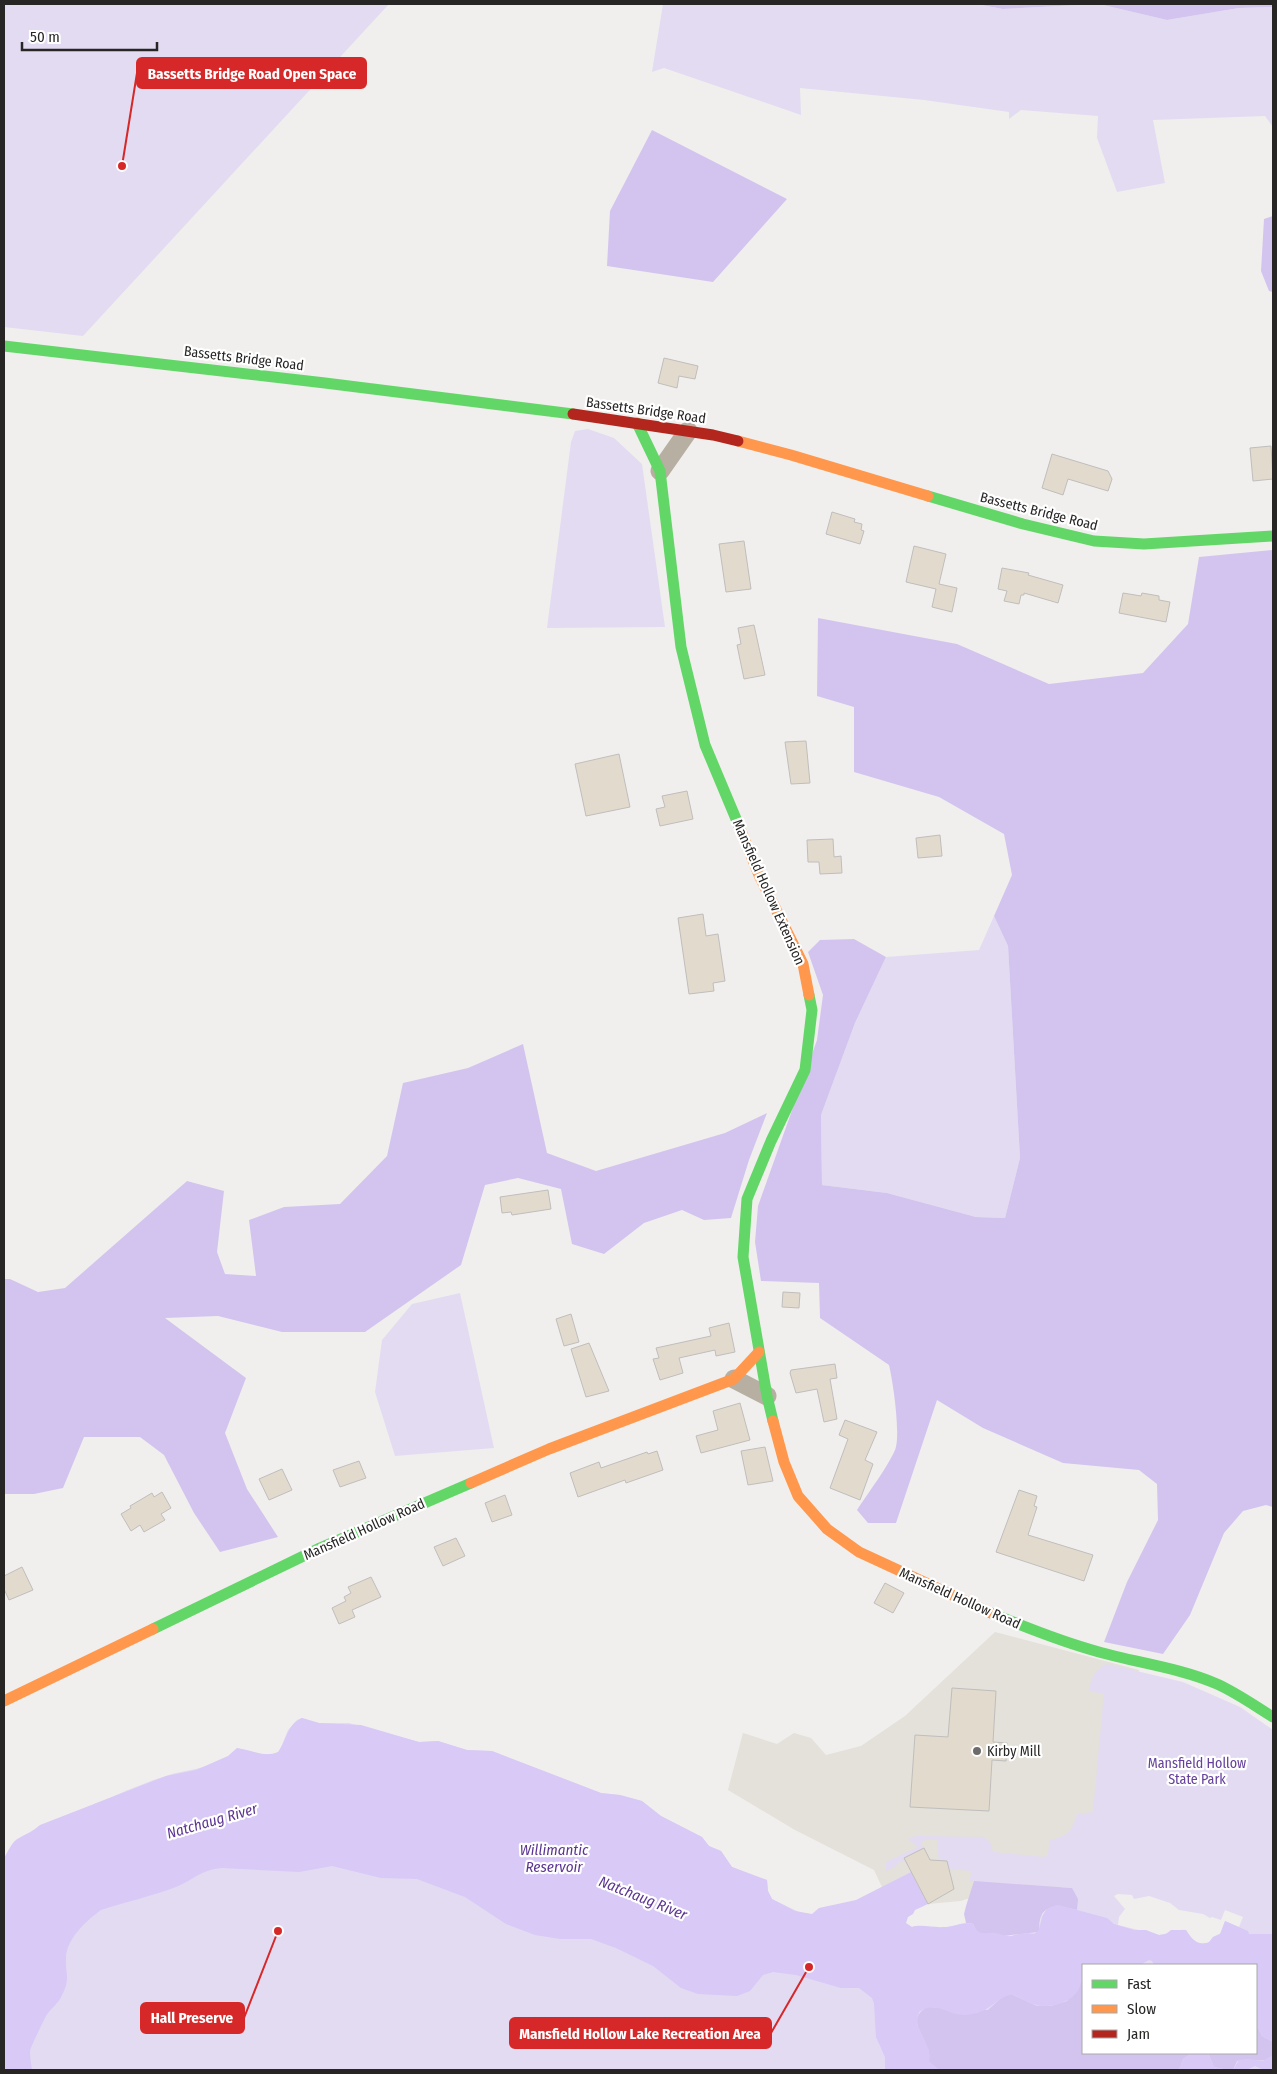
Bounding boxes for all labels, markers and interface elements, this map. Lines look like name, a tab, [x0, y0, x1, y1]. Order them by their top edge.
scale bar	[22, 20, 158, 52]
text: 50 m	[30, 28, 60, 46]
callout: Bassetts Bridge Road Open Space	[137, 58, 366, 88]
text: Bassetts Bridge Road Open Space	[148, 65, 357, 83]
street label: Bassetts Bridge Road	[183, 343, 305, 374]
street label: Bassetts Bridge Road	[585, 394, 707, 427]
street label: Bassetts Bridge Road	[978, 489, 1100, 534]
street label: Mansfield Hollow Extension	[729, 817, 808, 968]
street label: Mansfield Hollow Road	[301, 1495, 427, 1564]
street label: Mansfield Hollow Road	[897, 1564, 1023, 1633]
place label: Kirby Mill	[987, 1743, 1041, 1760]
marker: Kirby Mill	[971, 1745, 983, 1757]
park label: Mansfield Hollow State Park	[1148, 1755, 1246, 1788]
water label: Natchaug River	[165, 1799, 260, 1843]
water label: Willimantic Reservoir	[520, 1841, 589, 1876]
water label: Natchaug River	[596, 1872, 690, 1924]
legend	[1082, 1964, 1257, 2054]
text: Fast	[1127, 1975, 1151, 1993]
text: Slow	[1127, 2000, 1156, 2018]
callout: Hall Preserve	[141, 2003, 244, 2033]
text: Hall Preserve	[151, 2009, 234, 2027]
callout: Mansfield Hollow Lake Recreation Area	[510, 2018, 771, 2048]
text: Mansfield Hollow Lake Recreation Area	[519, 2025, 761, 2043]
text: Jam	[1127, 2025, 1150, 2043]

